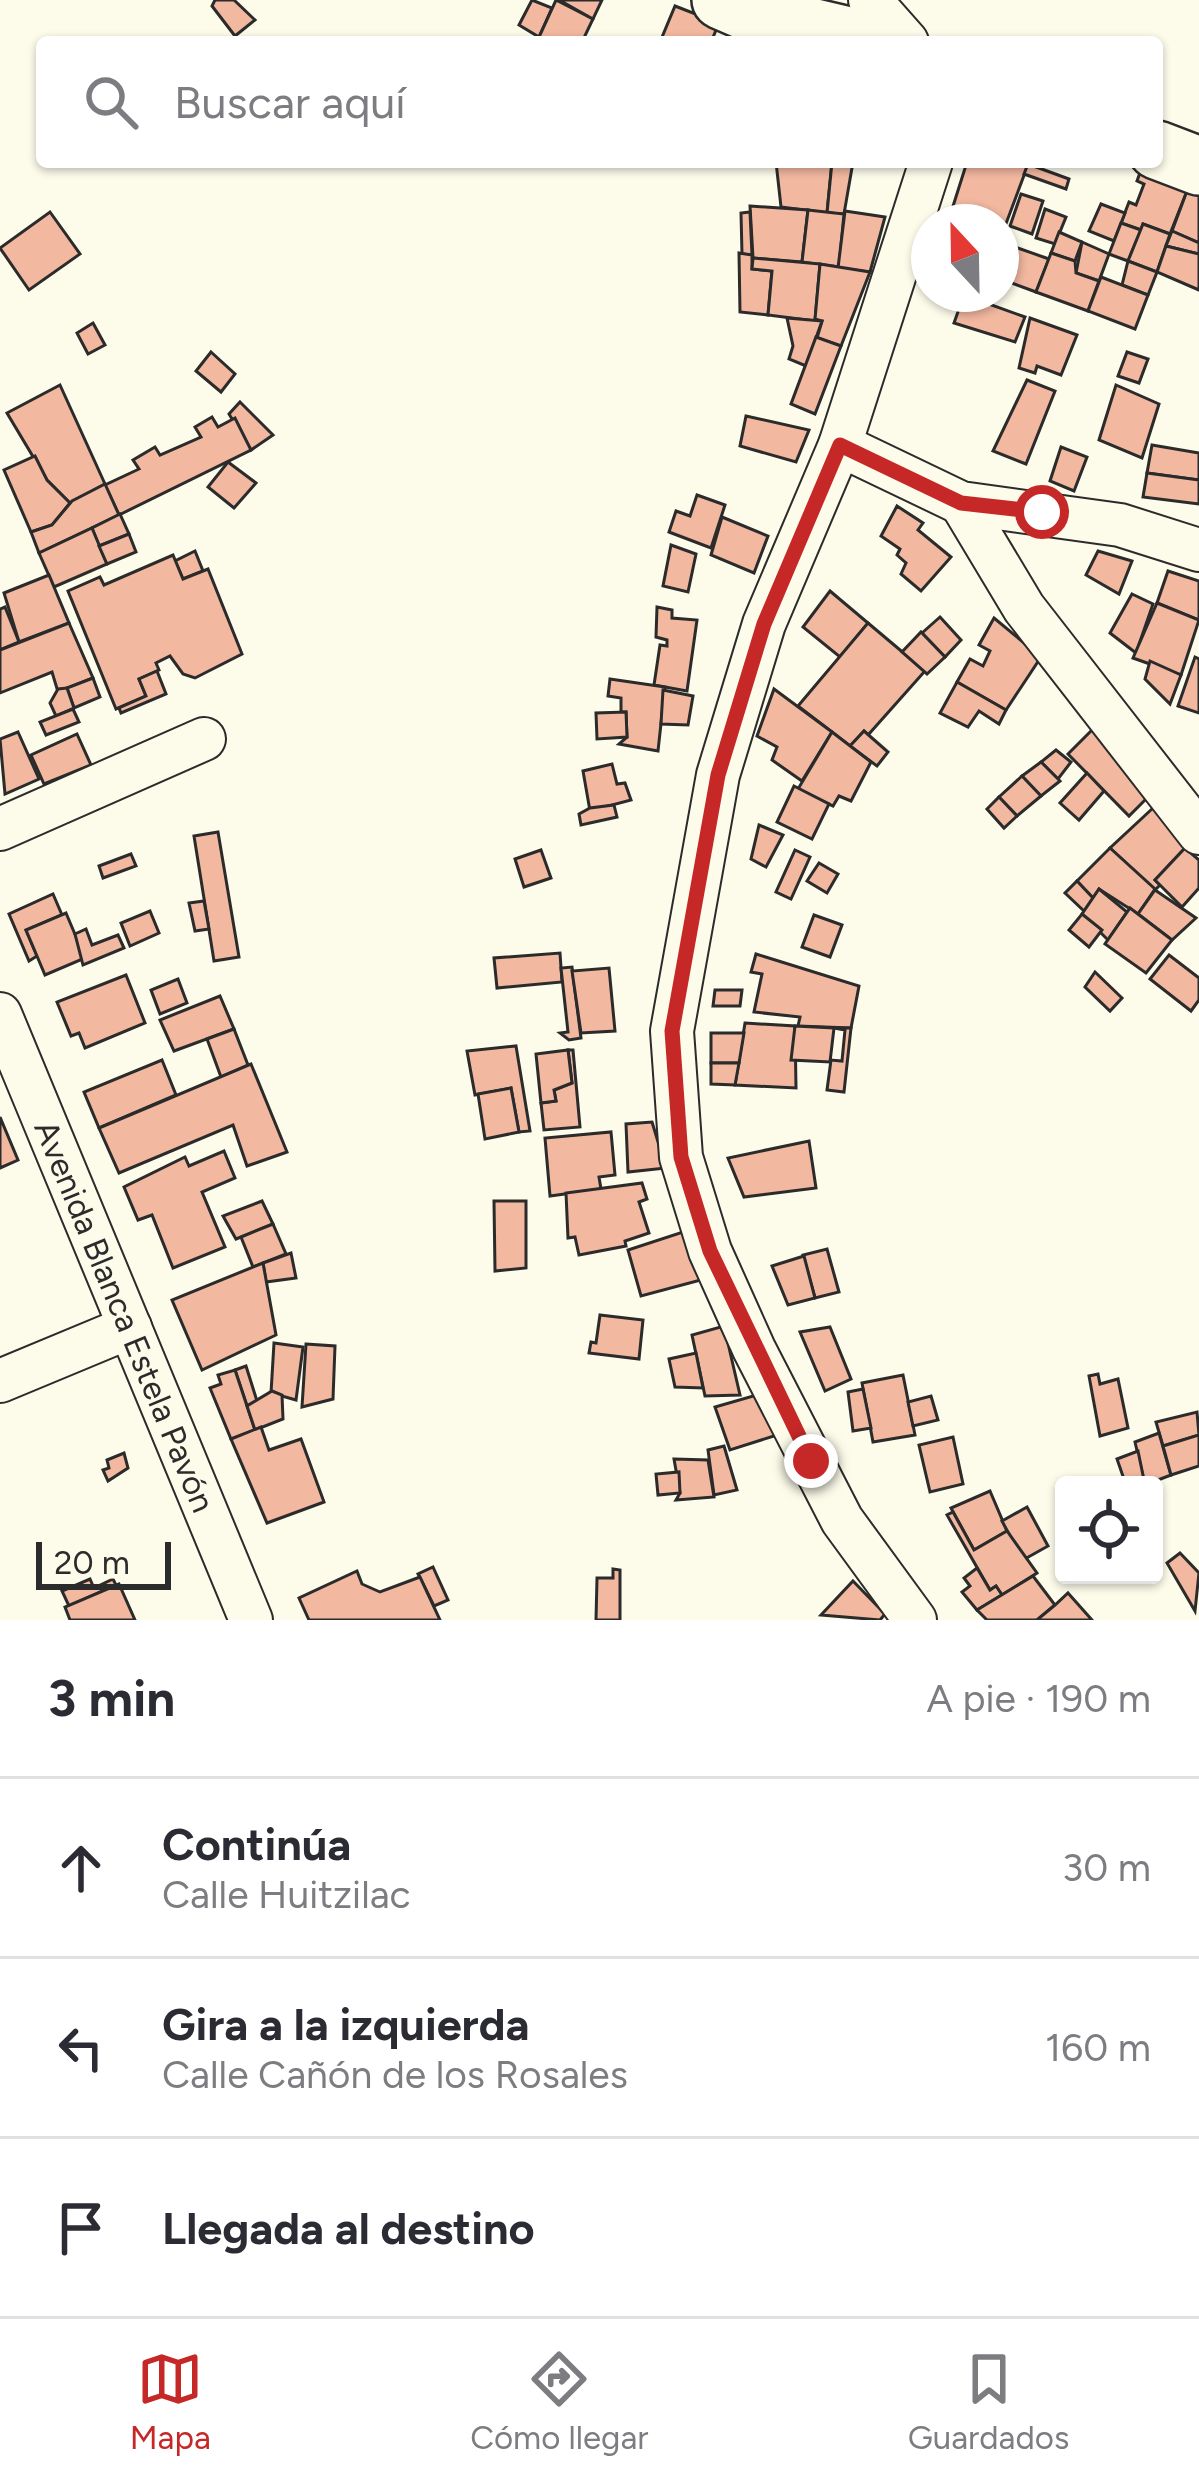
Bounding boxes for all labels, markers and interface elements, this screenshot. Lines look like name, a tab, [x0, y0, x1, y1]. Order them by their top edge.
search box	[36, 36, 1163, 168]
icon: search	[78, 69, 144, 135]
text: Buscar aquí	[174, 75, 406, 129]
north arrow	[911, 204, 1019, 312]
route start	[1015, 485, 1069, 539]
street label: Avenida Blanca Estela Pavón	[27, 1115, 224, 1518]
route end	[784, 1434, 838, 1488]
map controls	[1055, 1476, 1163, 1584]
button: locate	[1055, 1476, 1163, 1584]
scale bar	[36, 1536, 171, 1589]
text: 20 m	[54, 1543, 130, 1582]
text: 3 min	[48, 1668, 175, 1729]
text: A pie · 190 m	[926, 1675, 1151, 1722]
text: Continúa	[162, 1817, 351, 1871]
icon: ahead	[48, 1835, 114, 1901]
text: 30 m	[1062, 1844, 1151, 1891]
text: Calle Huitzilac	[162, 1871, 411, 1918]
text: Gira a la izquierda	[162, 1997, 529, 2051]
icon: left	[48, 2015, 114, 2081]
text: 160 m	[1045, 2024, 1151, 2071]
text: Calle Cañón de los Rosales	[162, 2051, 628, 2098]
icon: arrive	[48, 2195, 114, 2261]
text: Llegada al destino	[162, 2201, 535, 2255]
tab: Mapa	[130, 2346, 211, 2457]
tab: Cómo llegar	[470, 2346, 648, 2457]
tab: Guardados	[908, 2346, 1069, 2457]

